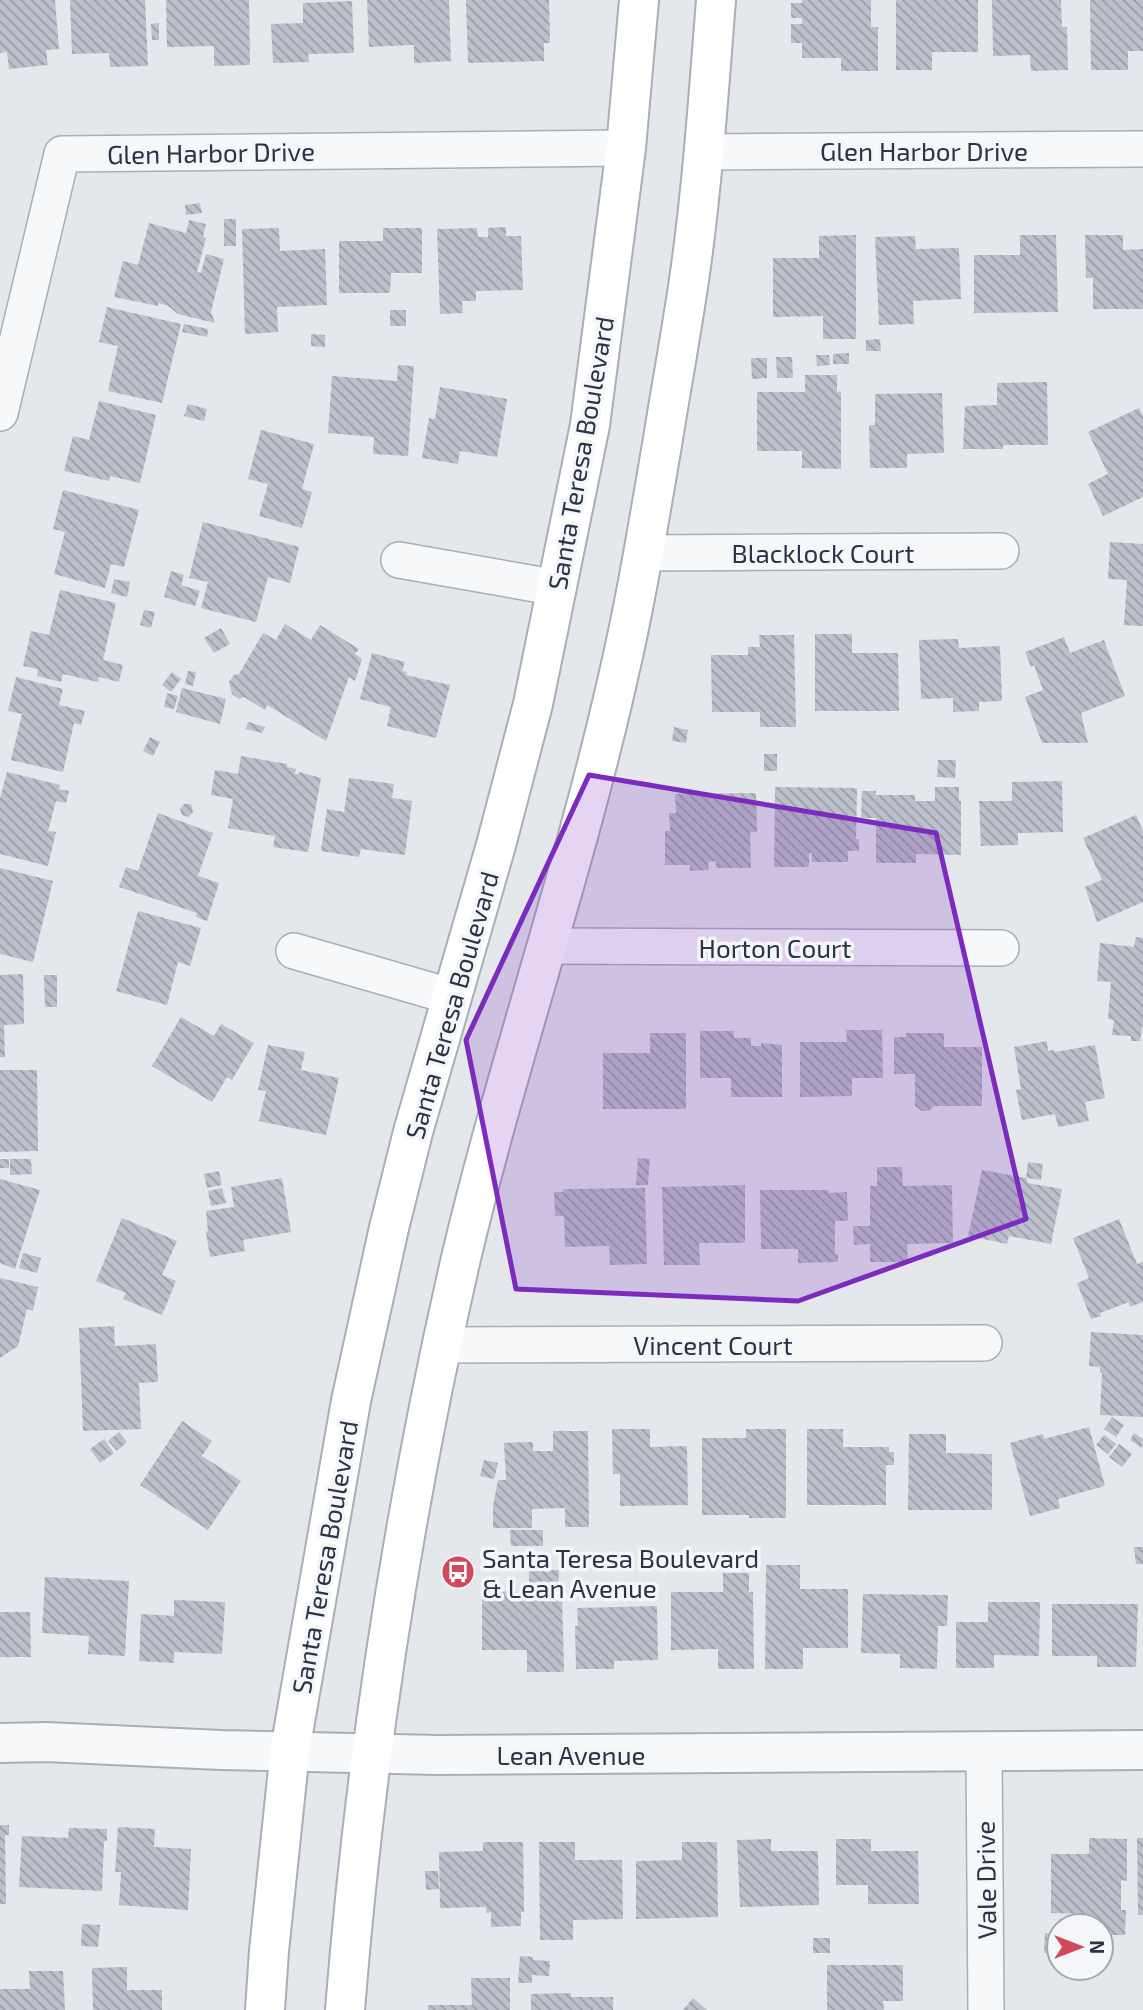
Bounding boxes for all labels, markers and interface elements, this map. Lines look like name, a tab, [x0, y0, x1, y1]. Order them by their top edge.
street label: Glen Harbor Drive	[107, 135, 315, 169]
street label: Glen Harbor Drive	[820, 135, 1028, 166]
street label: Santa Teresa Boulevard	[541, 314, 619, 592]
street label: Blacklock Court	[732, 537, 914, 568]
street label: Santa Teresa Boulevard	[398, 868, 504, 1142]
street label: Horton Court	[699, 932, 852, 963]
street label: Vincent Court	[633, 1329, 793, 1360]
street label: Santa Teresa Boulevard	[285, 1418, 363, 1696]
place label: Santa Teresa Boulevard & Lean Avenue	[482, 1542, 759, 1603]
bus stop icon: Santa Teresa Boulevard & Lean Avenue	[439, 1553, 477, 1591]
street label: Lean Avenue	[497, 1739, 645, 1770]
street label: Vale Drive	[968, 1820, 1002, 1940]
north arrow	[1045, 1912, 1115, 1982]
text: N	[1086, 1940, 1109, 1954]

